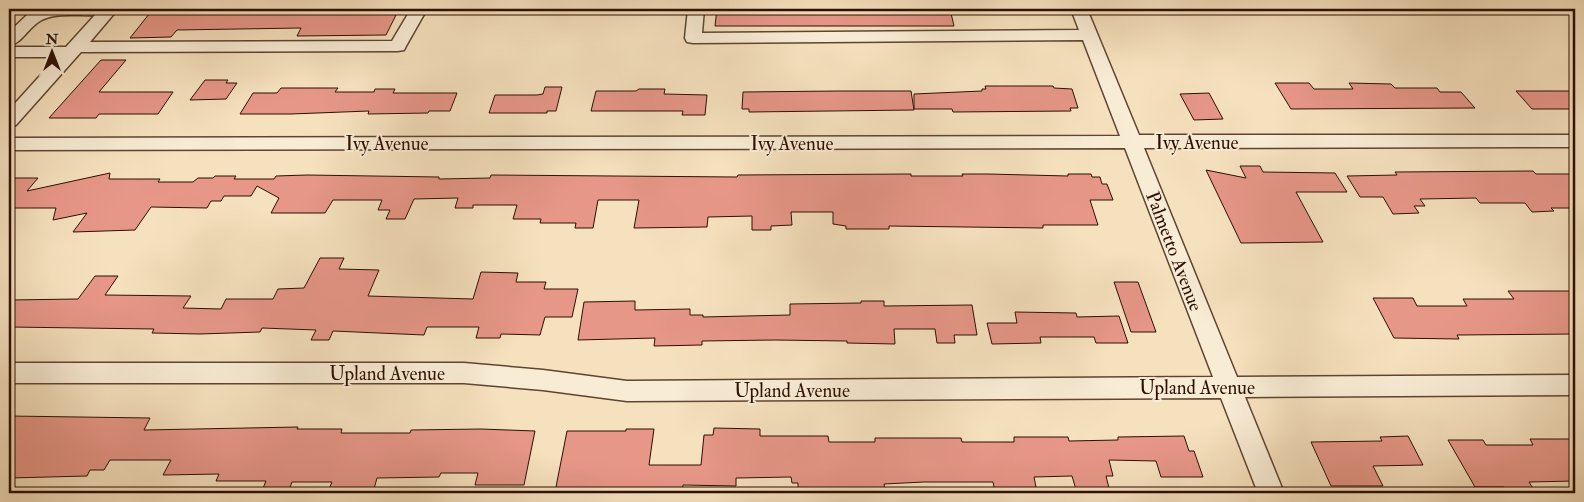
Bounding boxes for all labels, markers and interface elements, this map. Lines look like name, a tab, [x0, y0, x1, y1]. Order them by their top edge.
north arrow	[28, 28, 78, 78]
text: N	[45, 31, 59, 48]
street label: Ivy Avenue	[1156, 131, 1239, 155]
street label: Ivy Avenue	[346, 132, 429, 156]
street label: Ivy Avenue	[751, 132, 834, 156]
street label: Palmetto Avenue	[1140, 188, 1208, 315]
street label: Upland Avenue	[329, 362, 445, 387]
street label: Upland Avenue	[1139, 376, 1255, 401]
street label: Upland Avenue	[734, 379, 850, 404]

